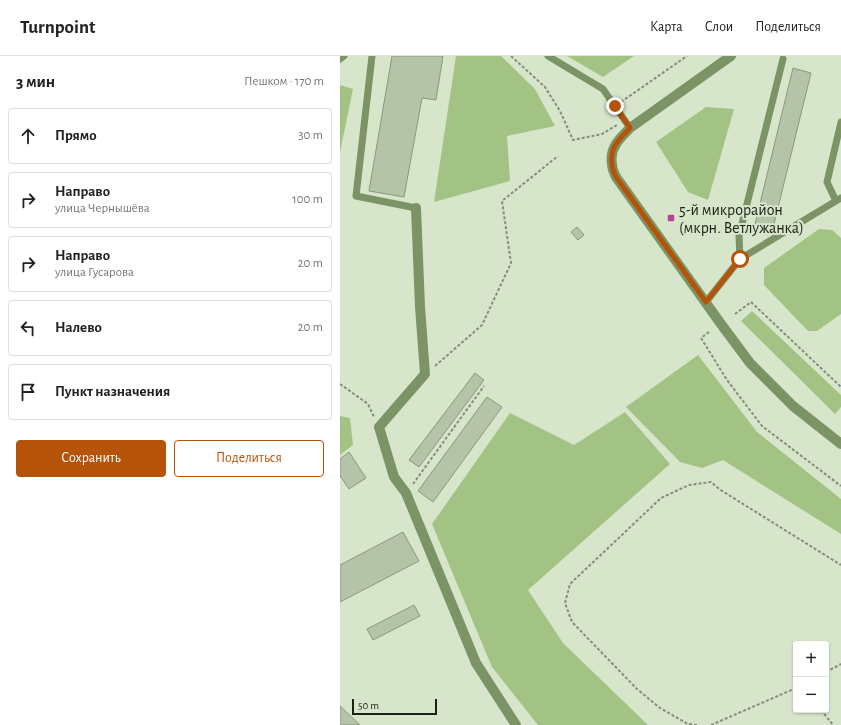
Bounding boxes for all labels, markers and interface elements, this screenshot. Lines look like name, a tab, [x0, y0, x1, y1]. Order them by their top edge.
text: Turnpoint	[20, 18, 95, 37]
text: Карта	[650, 20, 683, 34]
text: Слои	[705, 20, 733, 34]
text: Поделиться	[755, 20, 821, 34]
text: 3 мин	[16, 73, 55, 90]
text: Пешком · 170 m	[244, 75, 324, 88]
route end	[606, 97, 624, 115]
icon: ahead	[17, 125, 39, 147]
text: Прямо	[55, 128, 97, 143]
text: 30 m	[298, 129, 323, 142]
text: Направо	[55, 184, 110, 199]
icon: right	[17, 189, 39, 211]
text: 100 m	[292, 193, 323, 206]
text: улица Чернышёва	[55, 202, 150, 215]
place label: 5-й микрорайон (мкрн. Ветлужанка)	[679, 202, 804, 237]
marker: 5-й микрорайон (мкрн. Ветлужанка)	[666, 213, 676, 223]
text: Направо	[55, 248, 110, 263]
route start	[731, 250, 749, 268]
icon: right	[17, 253, 39, 275]
text: 20 m	[298, 257, 323, 270]
text: улица Гусарова	[55, 266, 134, 279]
icon: left	[17, 317, 39, 339]
text: Налево	[55, 320, 102, 335]
text: 20 m	[298, 321, 323, 334]
icon: arrive	[17, 381, 39, 403]
text: Пункт назначения	[55, 384, 170, 399]
button: Сохранить	[16, 440, 166, 477]
button: Поделиться	[174, 440, 324, 477]
map controls	[793, 641, 829, 713]
button: +	[793, 641, 829, 677]
button: −	[793, 677, 829, 713]
scale bar	[352, 697, 437, 716]
text: 50 m	[358, 700, 379, 711]

